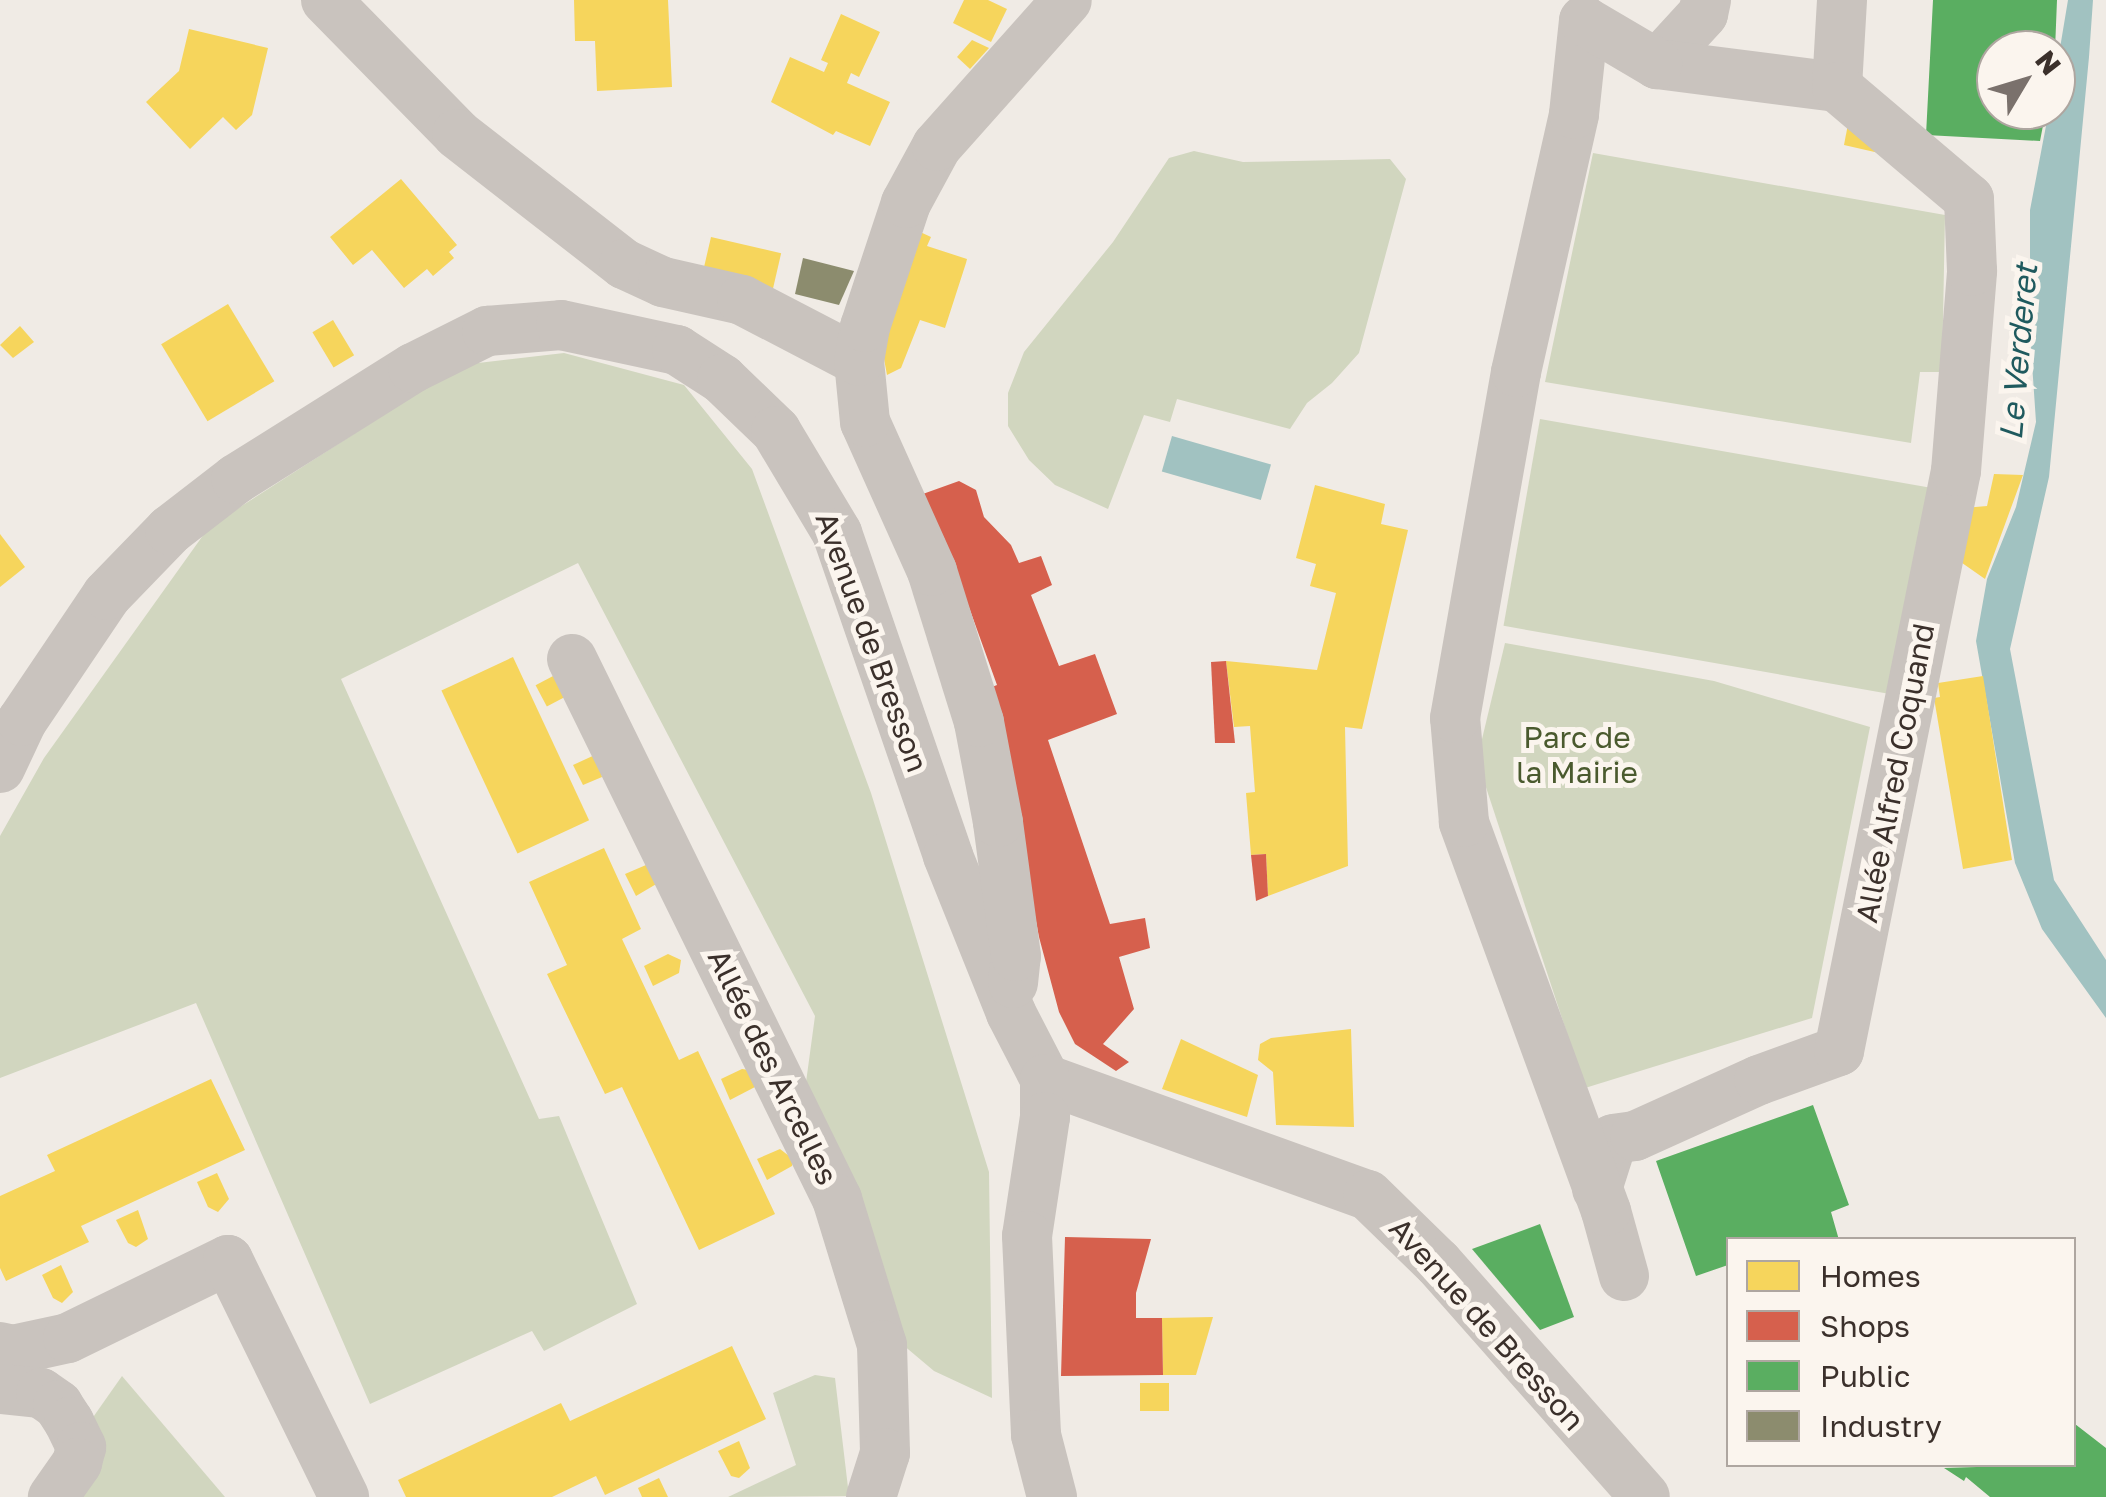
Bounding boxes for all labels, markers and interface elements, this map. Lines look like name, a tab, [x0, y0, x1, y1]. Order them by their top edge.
north arrow	[1976, 30, 2076, 130]
text: N	[2029, 44, 2068, 81]
water label: Le Verderet	[1991, 262, 2045, 442]
street label: Avenue de Bresson	[808, 507, 936, 777]
street label: Allée Alfred Coquand	[1848, 620, 1942, 926]
park label: Parc de la Mairie	[1516, 719, 1638, 790]
street label: Allée des Arcelles	[700, 943, 846, 1191]
street label: Avenue de Bresson	[1382, 1210, 1592, 1438]
legend	[1726, 1237, 2076, 1467]
text: Homes	[1820, 1258, 1921, 1294]
text: Shops	[1820, 1308, 1910, 1344]
text: Public	[1820, 1358, 1910, 1394]
text: Industry	[1820, 1408, 1942, 1444]

